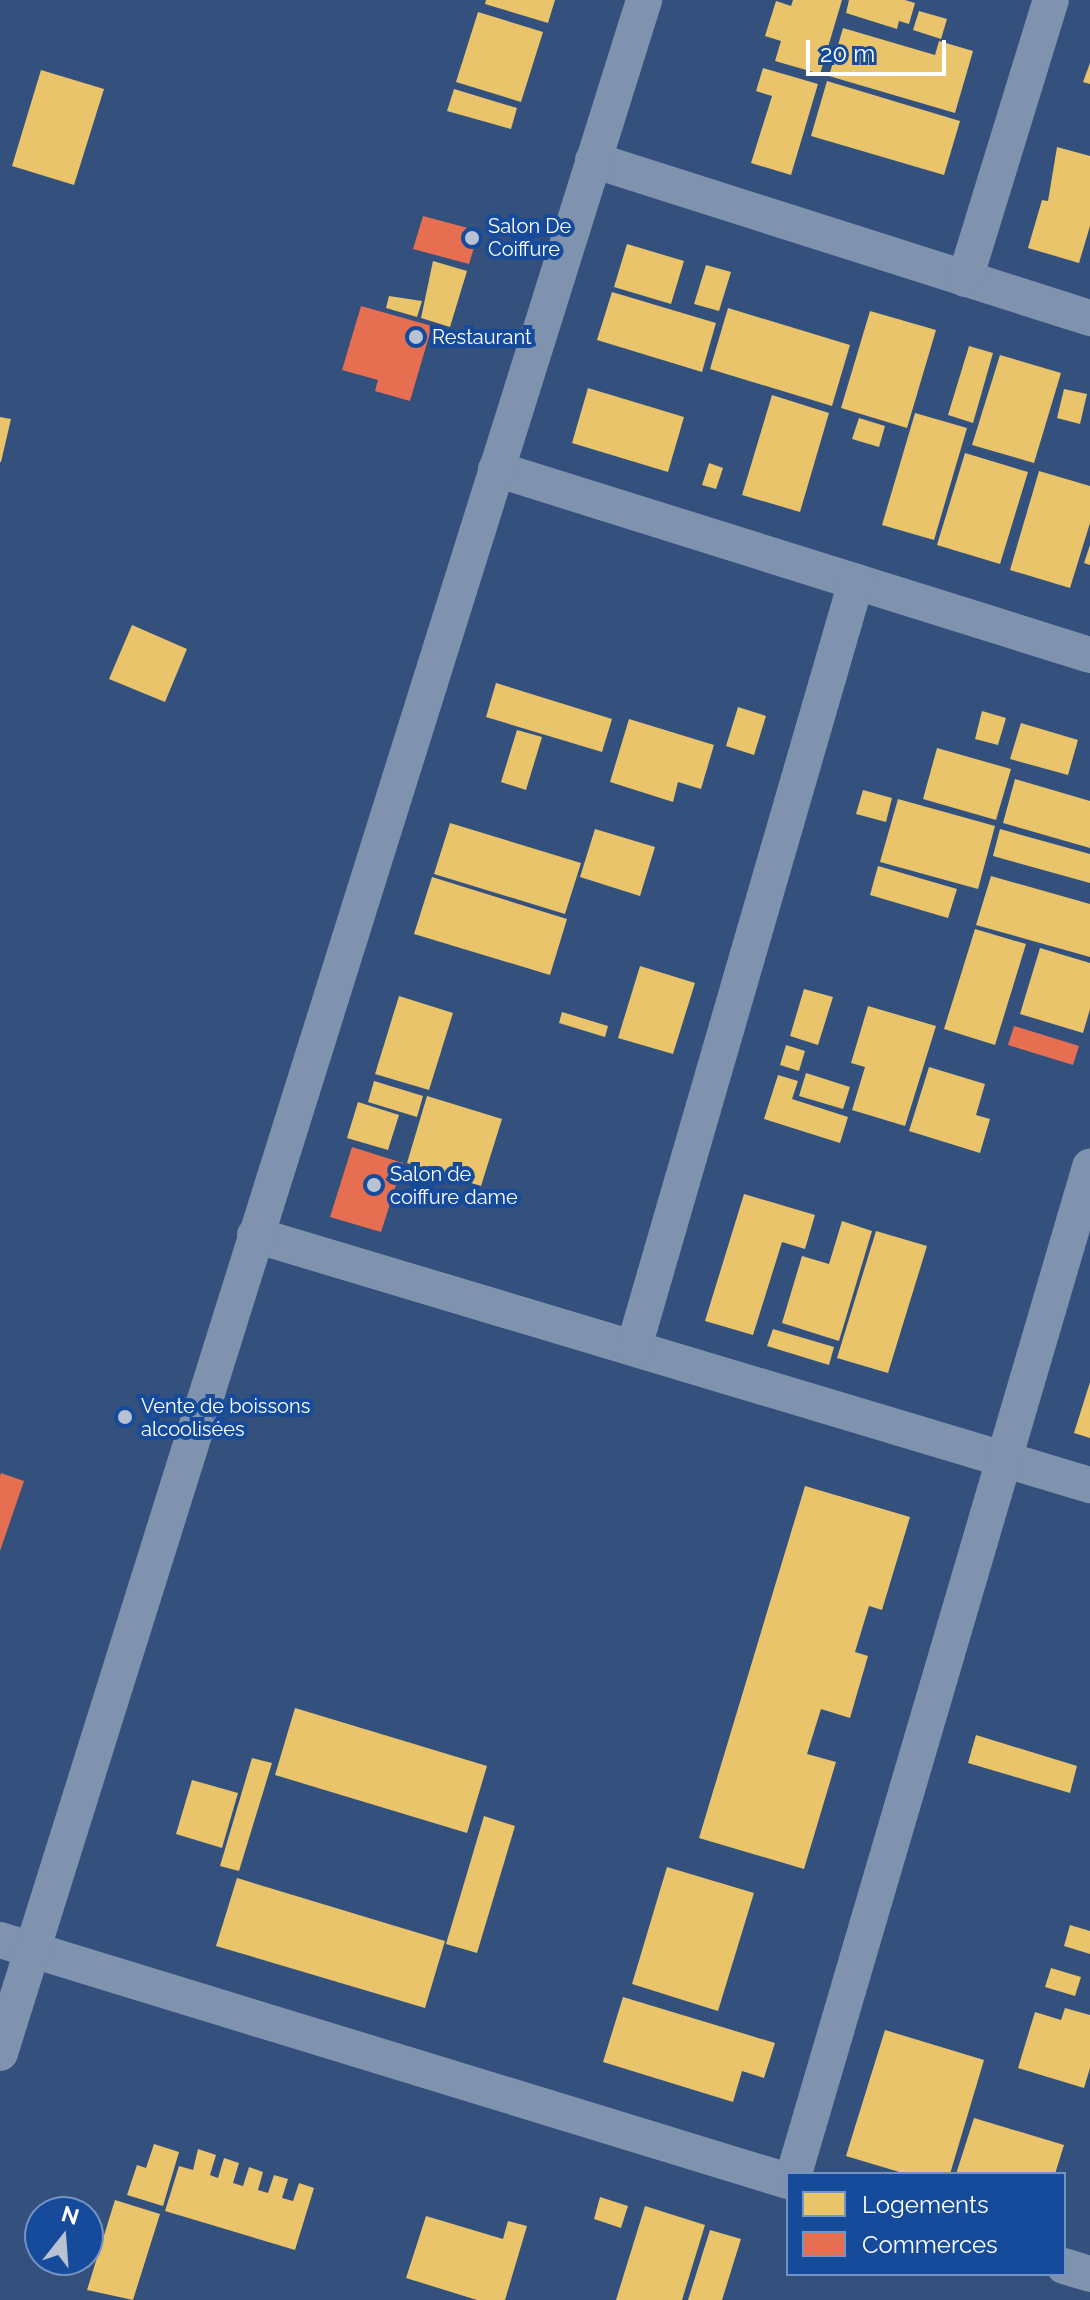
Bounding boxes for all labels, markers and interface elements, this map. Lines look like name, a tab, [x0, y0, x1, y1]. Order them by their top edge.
scale bar	[810, 24, 950, 74]
text: 20 m	[820, 39, 875, 68]
place label: Salon De Coiffure	[488, 214, 571, 261]
marker: Salon De Coiffure	[463, 229, 481, 247]
place label: Restaurant	[432, 325, 532, 349]
marker: Restaurant	[407, 328, 425, 346]
place label: Salon de coiffure dame	[390, 1162, 518, 1209]
marker: Salon de coiffure dame	[365, 1176, 383, 1194]
place label: Vente de boissons alcoolisées	[141, 1394, 310, 1441]
marker: Vente de boissons alcoolisées	[116, 1408, 134, 1426]
legend	[786, 2172, 1066, 2276]
text: Logements	[862, 2190, 989, 2219]
north arrow	[24, 2196, 104, 2276]
text: N	[59, 2200, 82, 2230]
text: Commerces	[862, 2230, 998, 2259]

